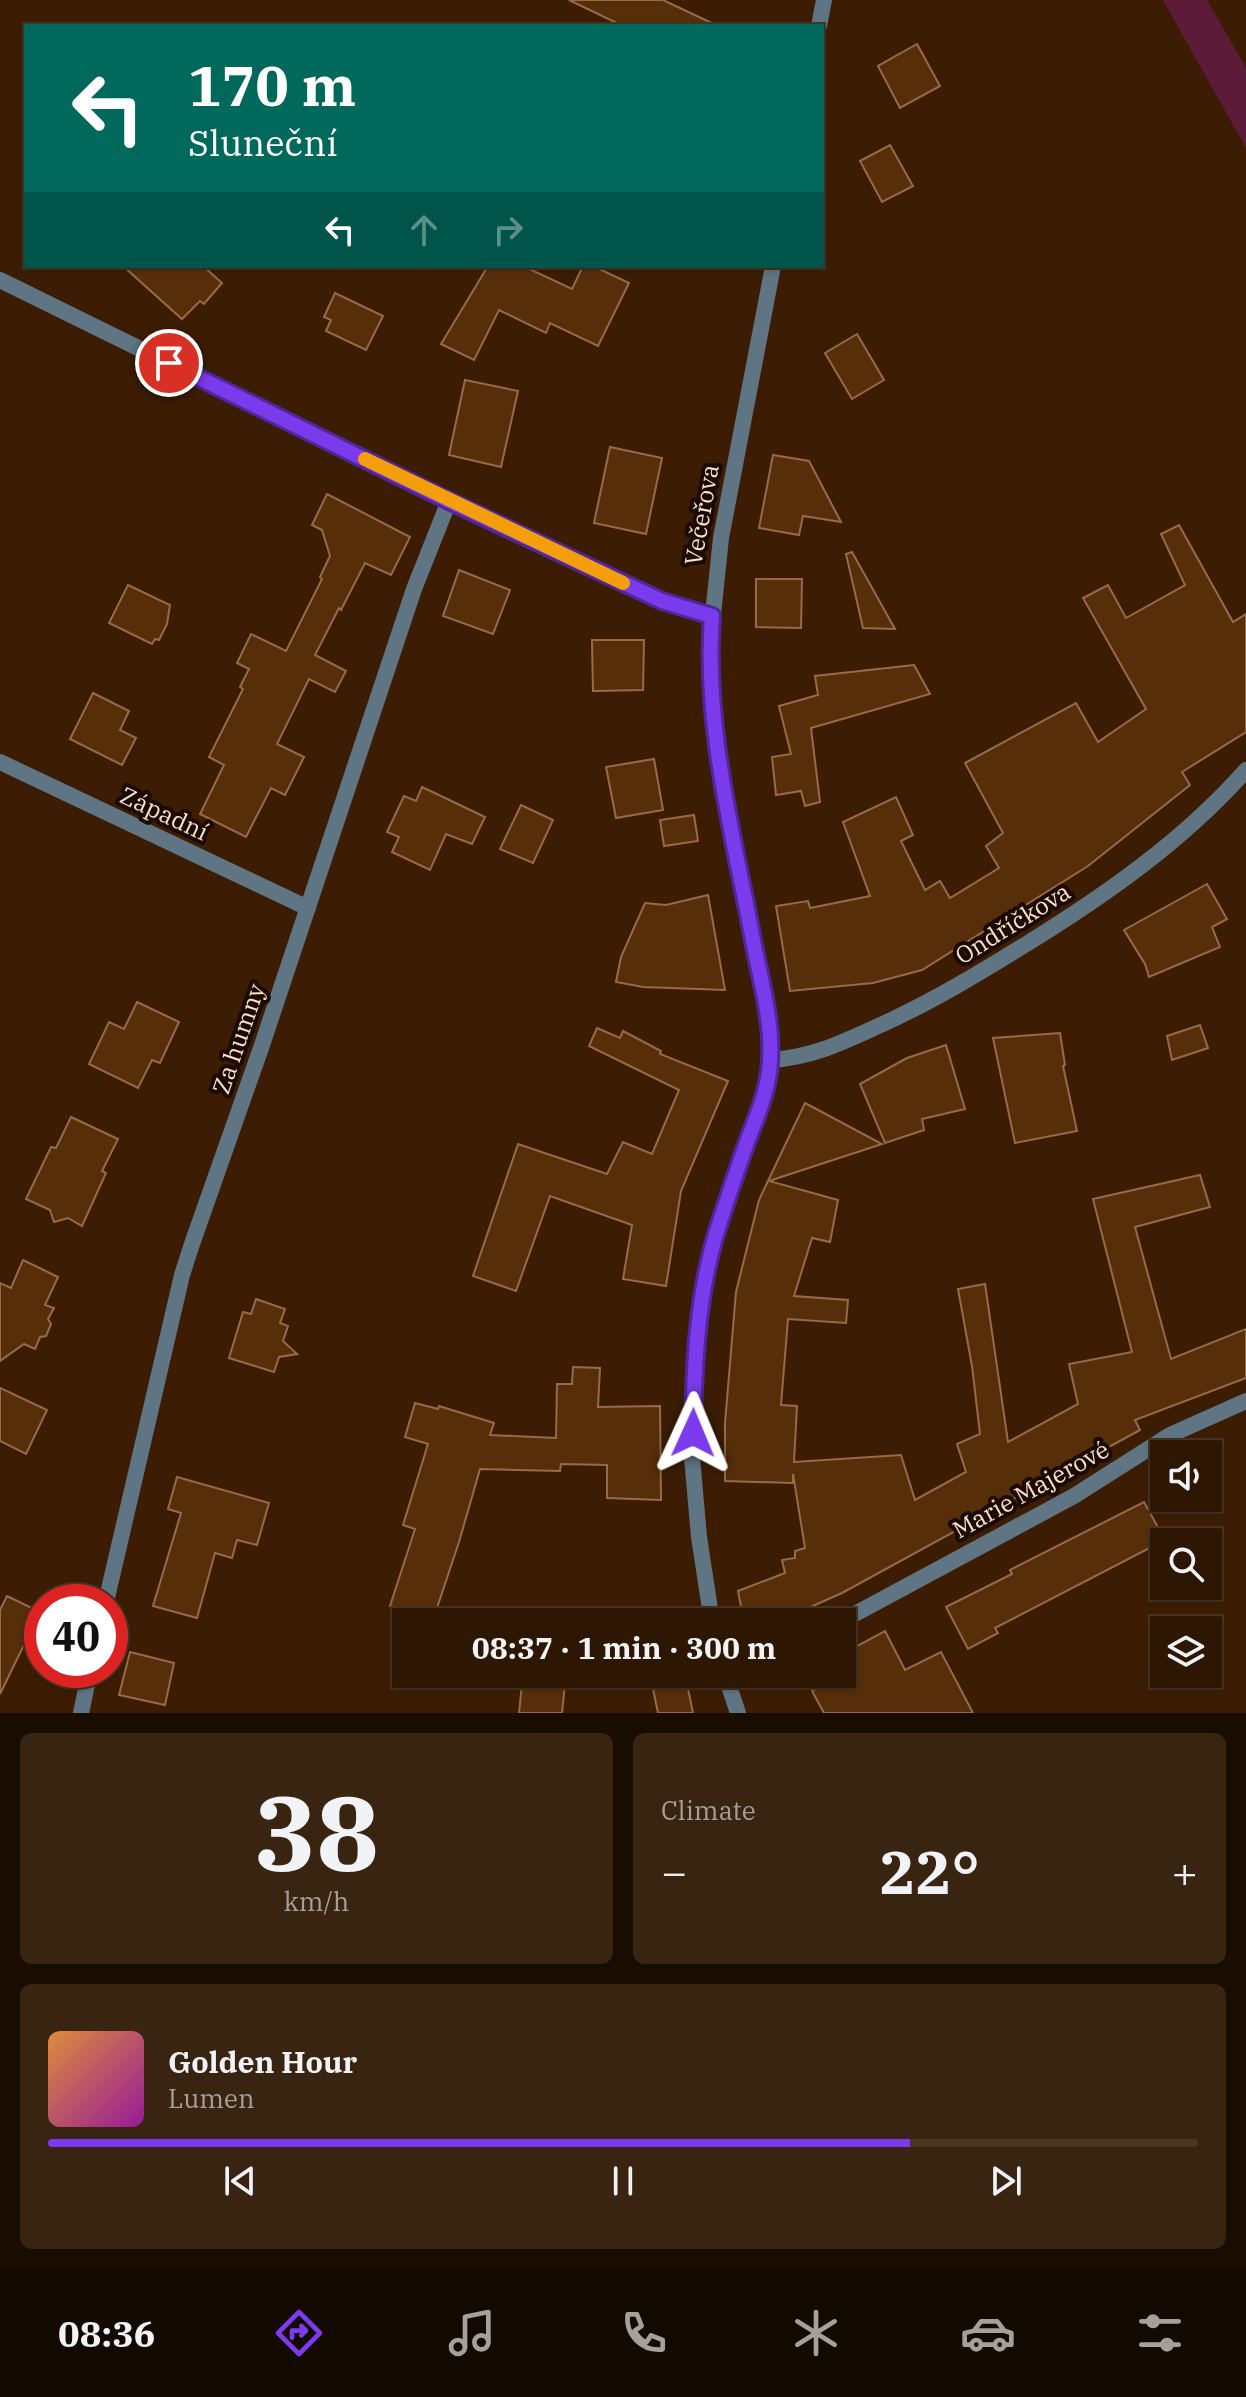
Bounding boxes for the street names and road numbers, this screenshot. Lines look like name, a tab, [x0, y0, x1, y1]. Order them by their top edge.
street label: Večeřova	[676, 462, 726, 568]
street label: Západní	[115, 779, 214, 847]
street label: Ondříčkova	[949, 875, 1076, 971]
street label: Za humny	[204, 979, 272, 1098]
street label: Marie Majerové	[947, 1433, 1114, 1545]

